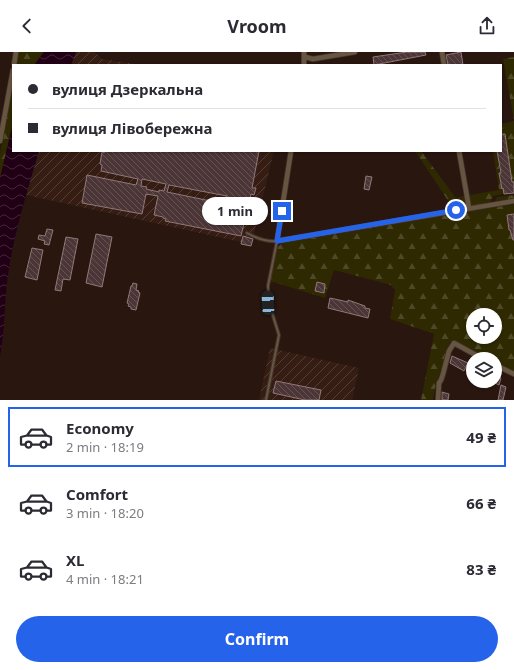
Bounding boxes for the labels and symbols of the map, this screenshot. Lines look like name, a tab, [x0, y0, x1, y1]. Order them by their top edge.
callout: 1 min	[202, 197, 268, 225]
route start	[447, 201, 465, 219]
route end	[273, 202, 291, 220]
car	[261, 291, 275, 315]

